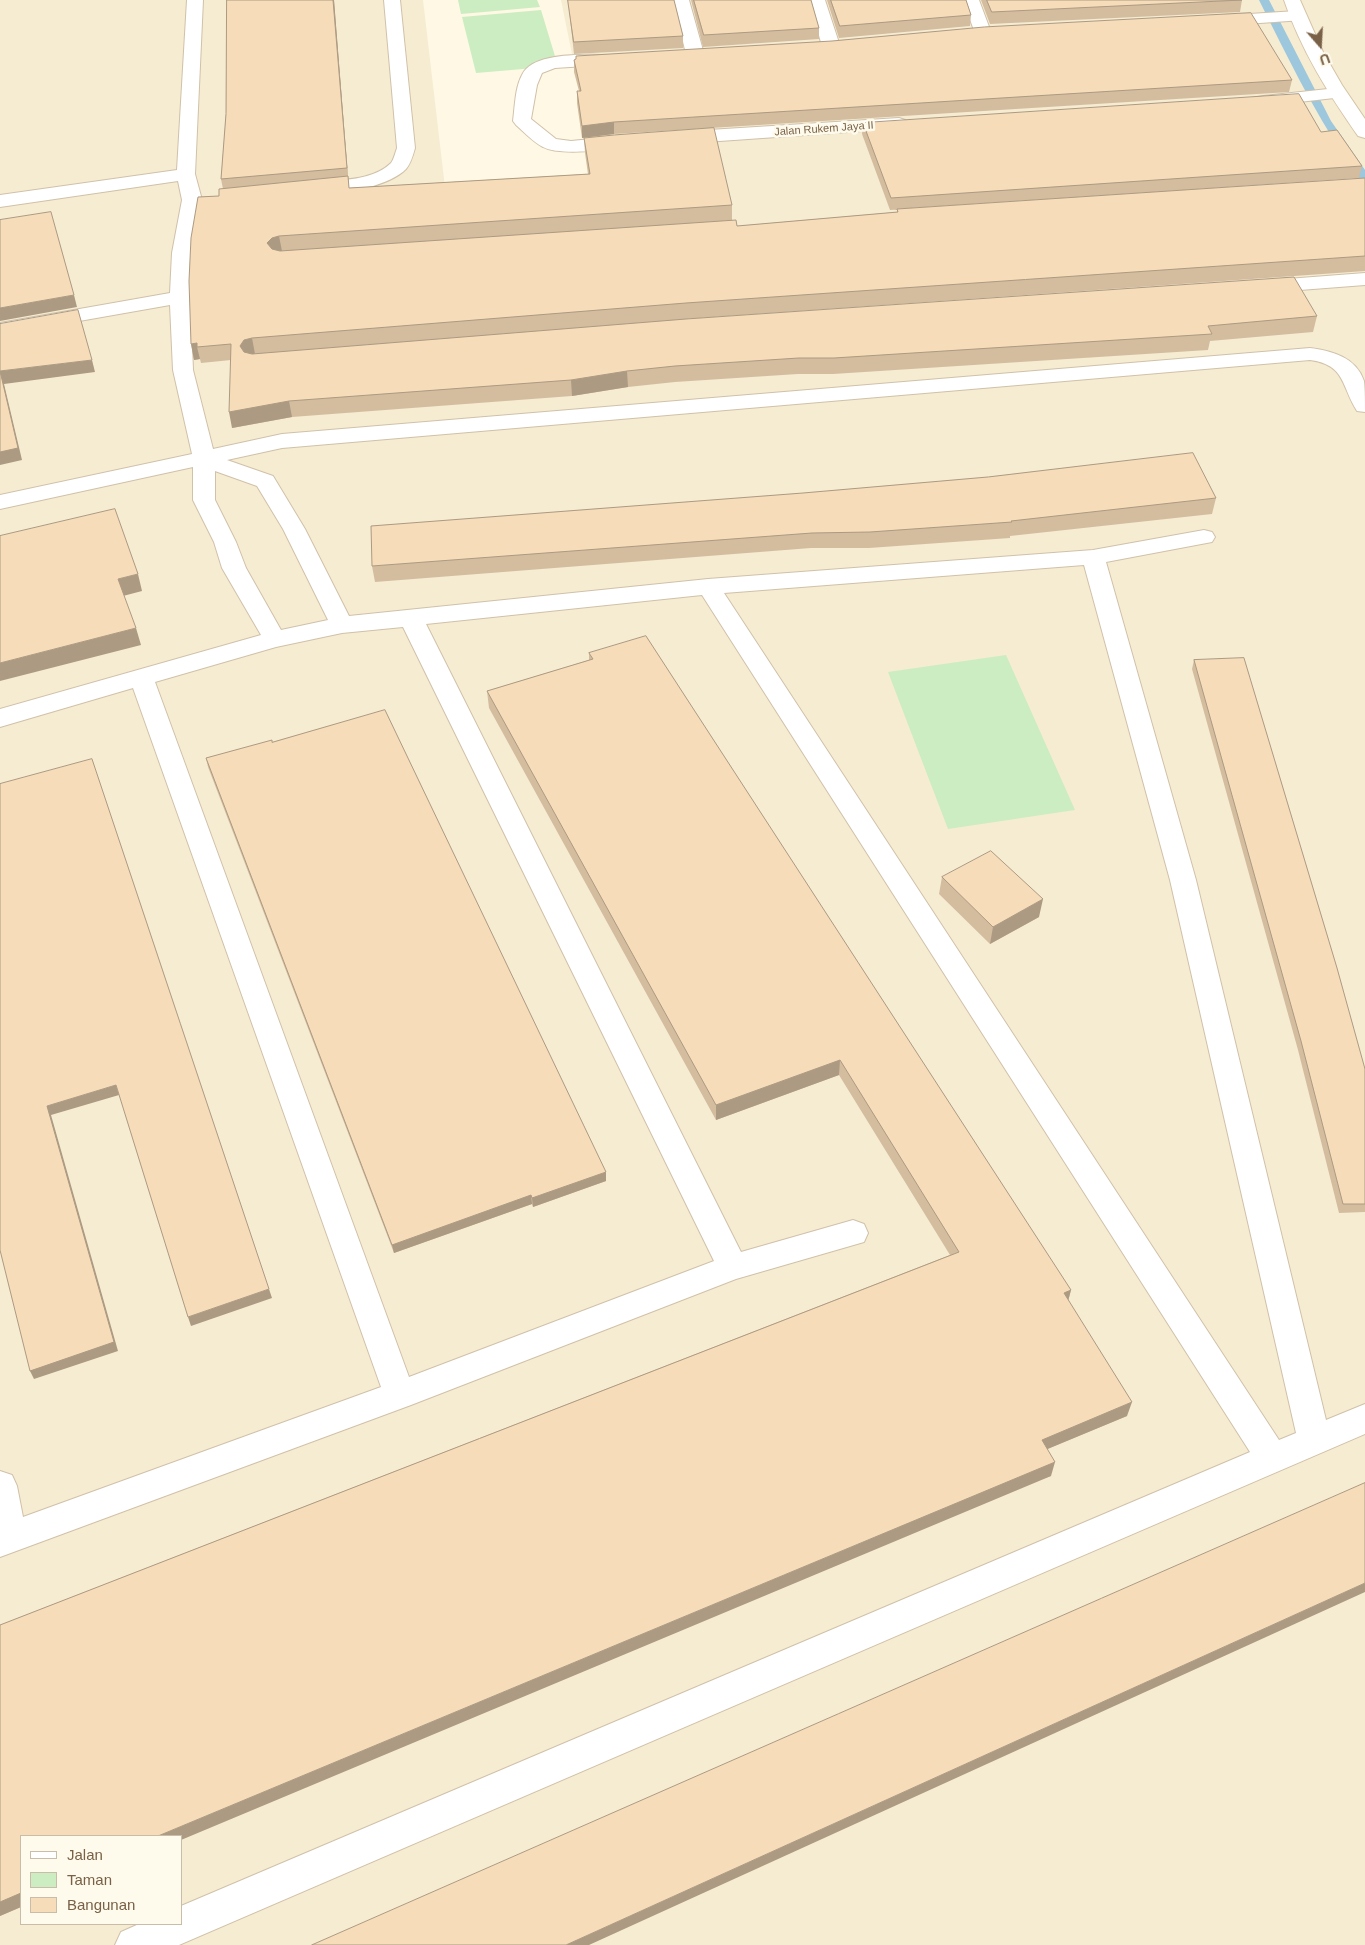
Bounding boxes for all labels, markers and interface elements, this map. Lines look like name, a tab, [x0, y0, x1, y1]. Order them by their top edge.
north arrow	[1295, 20, 1345, 70]
text: U	[1317, 50, 1332, 68]
street label: Jalan Rukem Jaya II	[774, 119, 874, 139]
legend	[20, 1835, 182, 1925]
text: Jalan	[67, 1846, 103, 1863]
text: Taman	[67, 1871, 112, 1888]
text: Bangunan	[67, 1896, 135, 1913]

